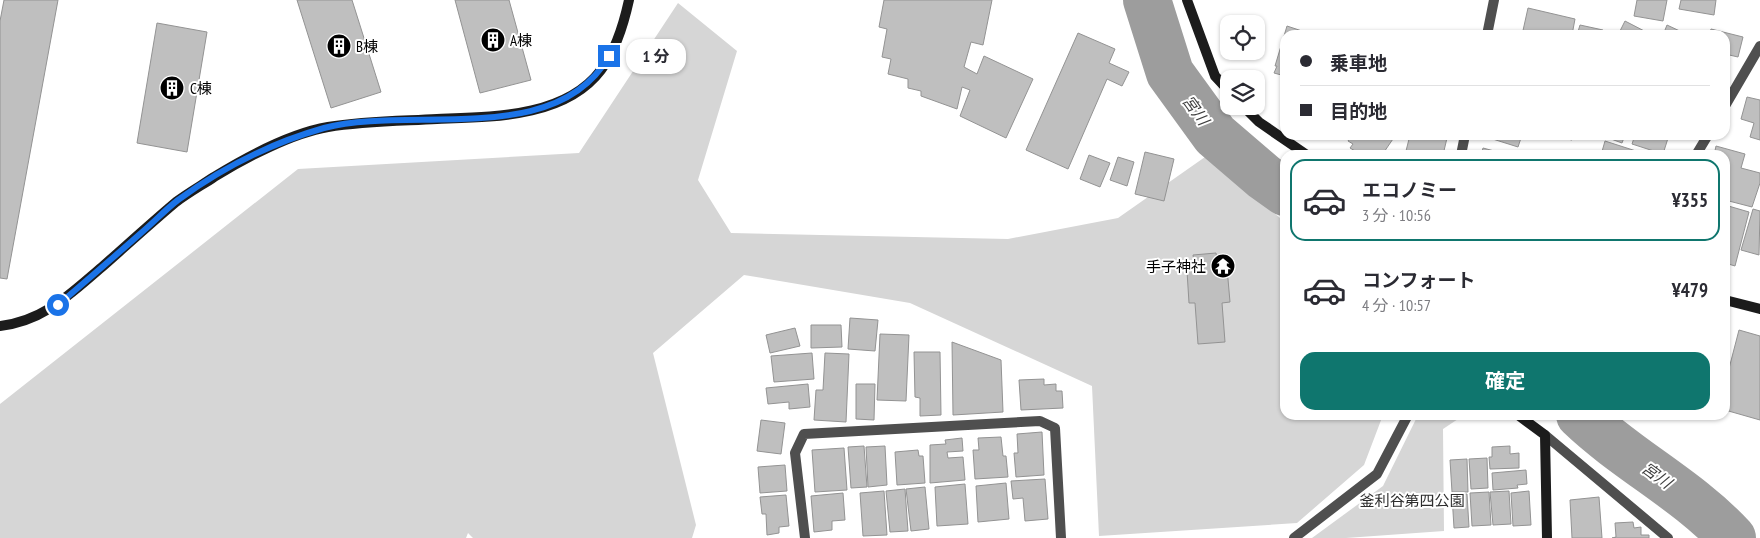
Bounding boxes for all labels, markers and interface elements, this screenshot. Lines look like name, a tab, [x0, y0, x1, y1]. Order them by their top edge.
map controls	[1220, 15, 1265, 115]
button: locate	[1220, 15, 1265, 60]
building icon: A棟	[480, 27, 506, 53]
place label: A棟	[510, 31, 532, 50]
building icon: B棟	[326, 33, 352, 59]
place label: B棟	[356, 37, 378, 56]
callout: 1 分	[626, 38, 686, 74]
route end	[598, 45, 620, 67]
text: 1 分	[643, 46, 669, 66]
text: 乗車地	[1330, 51, 1387, 75]
button: layers	[1220, 70, 1265, 115]
building icon: C棟	[159, 75, 185, 101]
place label: C棟	[190, 79, 212, 98]
water label: 宮川	[1179, 91, 1215, 130]
text: 目的地	[1330, 99, 1387, 123]
icon: car	[1302, 178, 1347, 223]
text: エコノミー	[1362, 178, 1457, 202]
text: ¥355	[1672, 188, 1708, 212]
text: 3 分 · 10:56	[1362, 205, 1431, 225]
temple icon: 手子神社	[1210, 253, 1236, 279]
place label: 手子神社	[1146, 257, 1206, 276]
icon: car	[1302, 268, 1347, 313]
text: コンフォート	[1362, 268, 1475, 292]
text: ¥479	[1672, 278, 1708, 302]
route start	[47, 294, 69, 316]
text: 4 分 · 10:57	[1362, 295, 1431, 315]
button: 確定	[1300, 352, 1710, 410]
water label: 宮川	[1638, 458, 1677, 494]
park label: 釜利谷第四公園	[1359, 491, 1465, 510]

